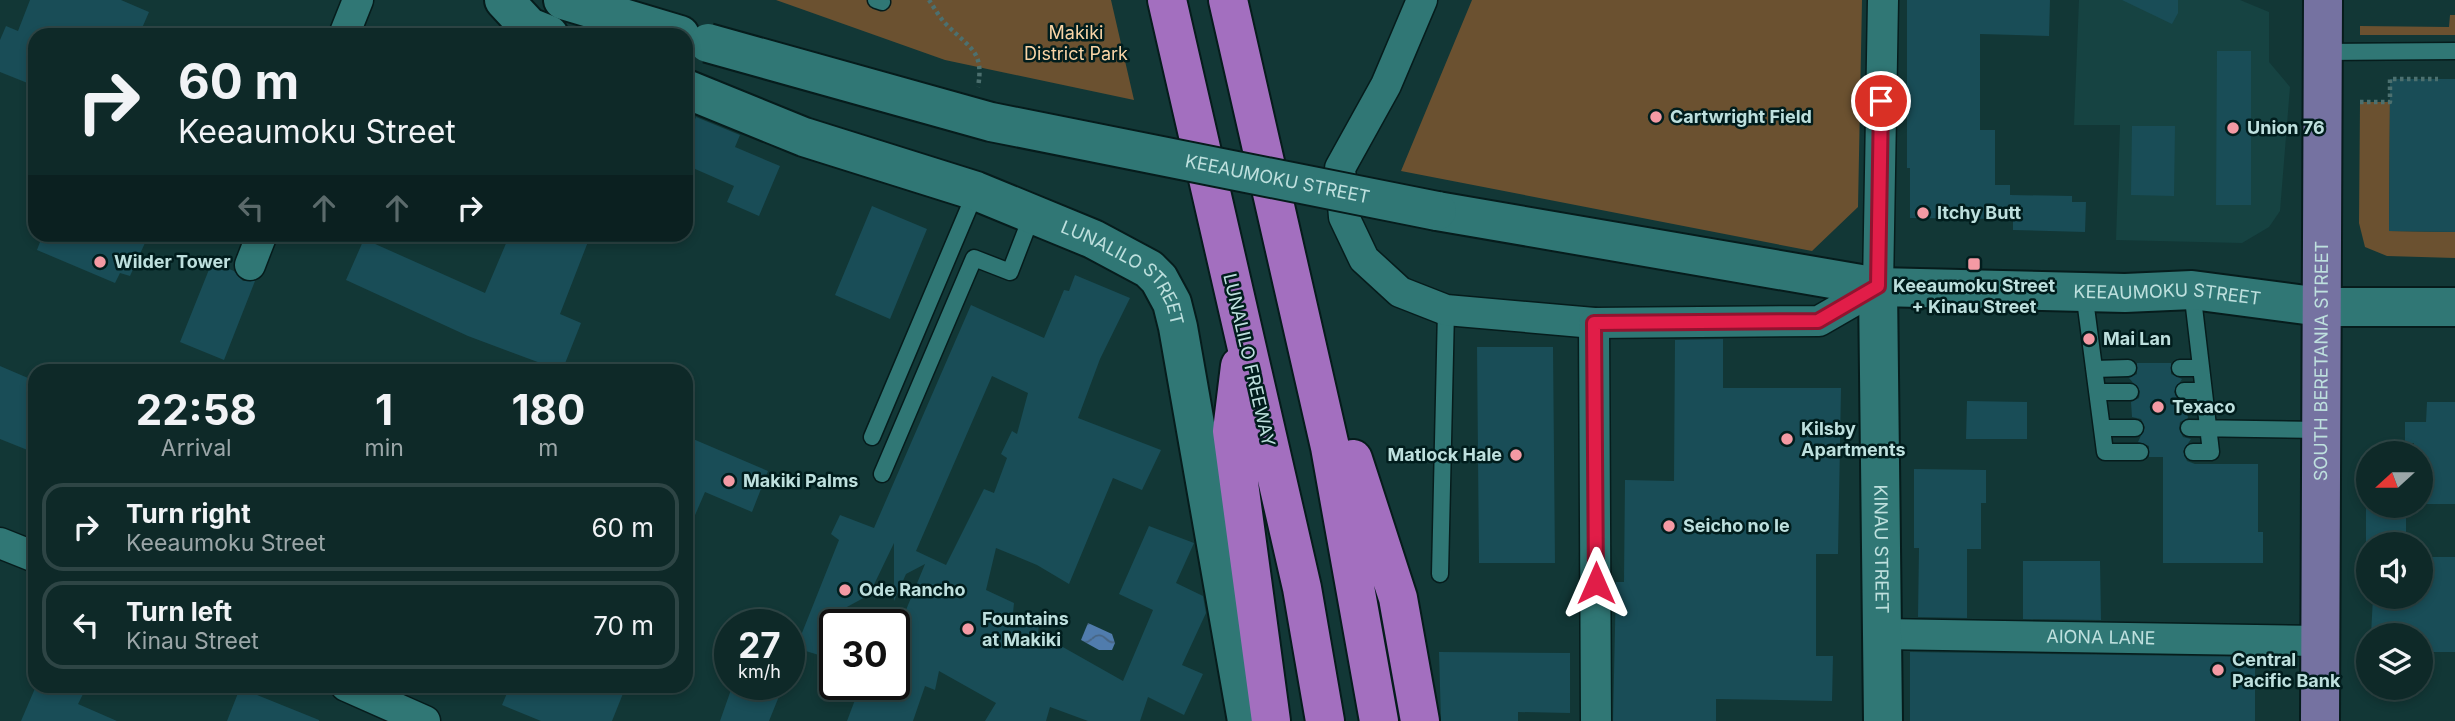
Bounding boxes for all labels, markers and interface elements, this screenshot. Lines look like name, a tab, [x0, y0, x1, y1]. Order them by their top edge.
park label: Makiki District Park	[1024, 22, 1128, 64]
text: 60 m	[178, 52, 299, 111]
icon: right	[63, 56, 154, 147]
pin	[1851, 71, 1911, 131]
icon: arrive	[1862, 82, 1900, 120]
place label: Cartwright Field	[1670, 106, 1812, 127]
marker: Cartwright Field	[1648, 109, 1664, 125]
text: Keeaumoku Street	[178, 112, 456, 151]
place label: Union 76	[2247, 117, 2325, 138]
marker: Union 76	[2225, 120, 2241, 136]
street label: KEEAUMOKU STREET	[1183, 150, 1372, 207]
icon: left	[232, 189, 270, 227]
icon: ahead	[305, 189, 343, 227]
icon: ahead	[378, 189, 416, 227]
icon: right	[451, 189, 489, 227]
place label: Itchy Butt	[1937, 202, 2021, 223]
marker: Itchy Butt	[1915, 205, 1931, 221]
street label: LUNALILO STREET	[1058, 216, 1188, 327]
street label: SOUTH BERETANIA STREET	[2310, 241, 2332, 481]
place label: Wilder Tower	[114, 251, 231, 272]
marker: Wilder Tower	[92, 254, 108, 270]
marker: Keeaumoku Street + Kinau Street	[1966, 256, 1982, 272]
street label: LUNALILO FREEWAY	[1219, 271, 1280, 448]
place label: Keeaumoku Street + Kinau Street	[1893, 275, 2056, 317]
street label: KEEAUMOKU STREET	[2073, 279, 2262, 309]
place label: Mai Lan	[2103, 328, 2171, 349]
marker: Mai Lan	[2081, 331, 2097, 347]
text: 22:58	[136, 384, 257, 435]
text: 1	[375, 384, 393, 435]
text: 180	[512, 384, 585, 435]
place label: Texaco	[2172, 396, 2235, 417]
marker: Texaco	[2150, 399, 2166, 415]
place label: Kilsby Apartments	[1801, 418, 1906, 460]
marker: Kilsby Apartments	[1779, 431, 1795, 447]
text: Arrival	[161, 434, 232, 462]
text: min	[365, 434, 404, 462]
text: m	[538, 434, 558, 462]
north arrow	[2356, 441, 2432, 518]
map controls	[2356, 441, 2433, 700]
place label: Matlock Hale	[1387, 444, 1502, 465]
marker: Matlock Hale	[1508, 447, 1524, 463]
place label: Makiki Palms	[743, 470, 858, 491]
marker: Makiki Palms	[721, 473, 737, 489]
street label: KINAU STREET	[1870, 484, 1893, 614]
text: Turn right	[126, 498, 251, 529]
icon: right	[67, 508, 105, 546]
text: 60 m	[591, 512, 654, 543]
place label: Seicho no Ie	[1683, 515, 1790, 536]
marker: Seicho no Ie	[1661, 518, 1677, 534]
text: Keeaumoku Street	[126, 529, 326, 557]
button: sound	[2356, 532, 2433, 609]
position arrow	[1559, 546, 1633, 620]
place label: Ode Rancho	[859, 579, 965, 600]
marker: Ode Rancho	[837, 582, 853, 598]
text: Turn left	[126, 596, 232, 627]
icon: left	[67, 606, 105, 644]
place label: Fountains at Makiki	[982, 608, 1069, 650]
speed limit sign: 30	[819, 609, 910, 700]
text: 70 m	[593, 610, 654, 641]
marker: Fountains at Makiki	[960, 621, 976, 637]
button: layers	[2356, 623, 2433, 700]
text: 27	[738, 624, 781, 666]
street label: AIONA LANE	[2046, 626, 2156, 648]
text: Kinau Street	[126, 627, 259, 655]
place label: Central Pacific Bank	[2232, 649, 2341, 691]
text: km/h	[738, 661, 781, 682]
marker: Central Pacific Bank	[2210, 662, 2226, 678]

